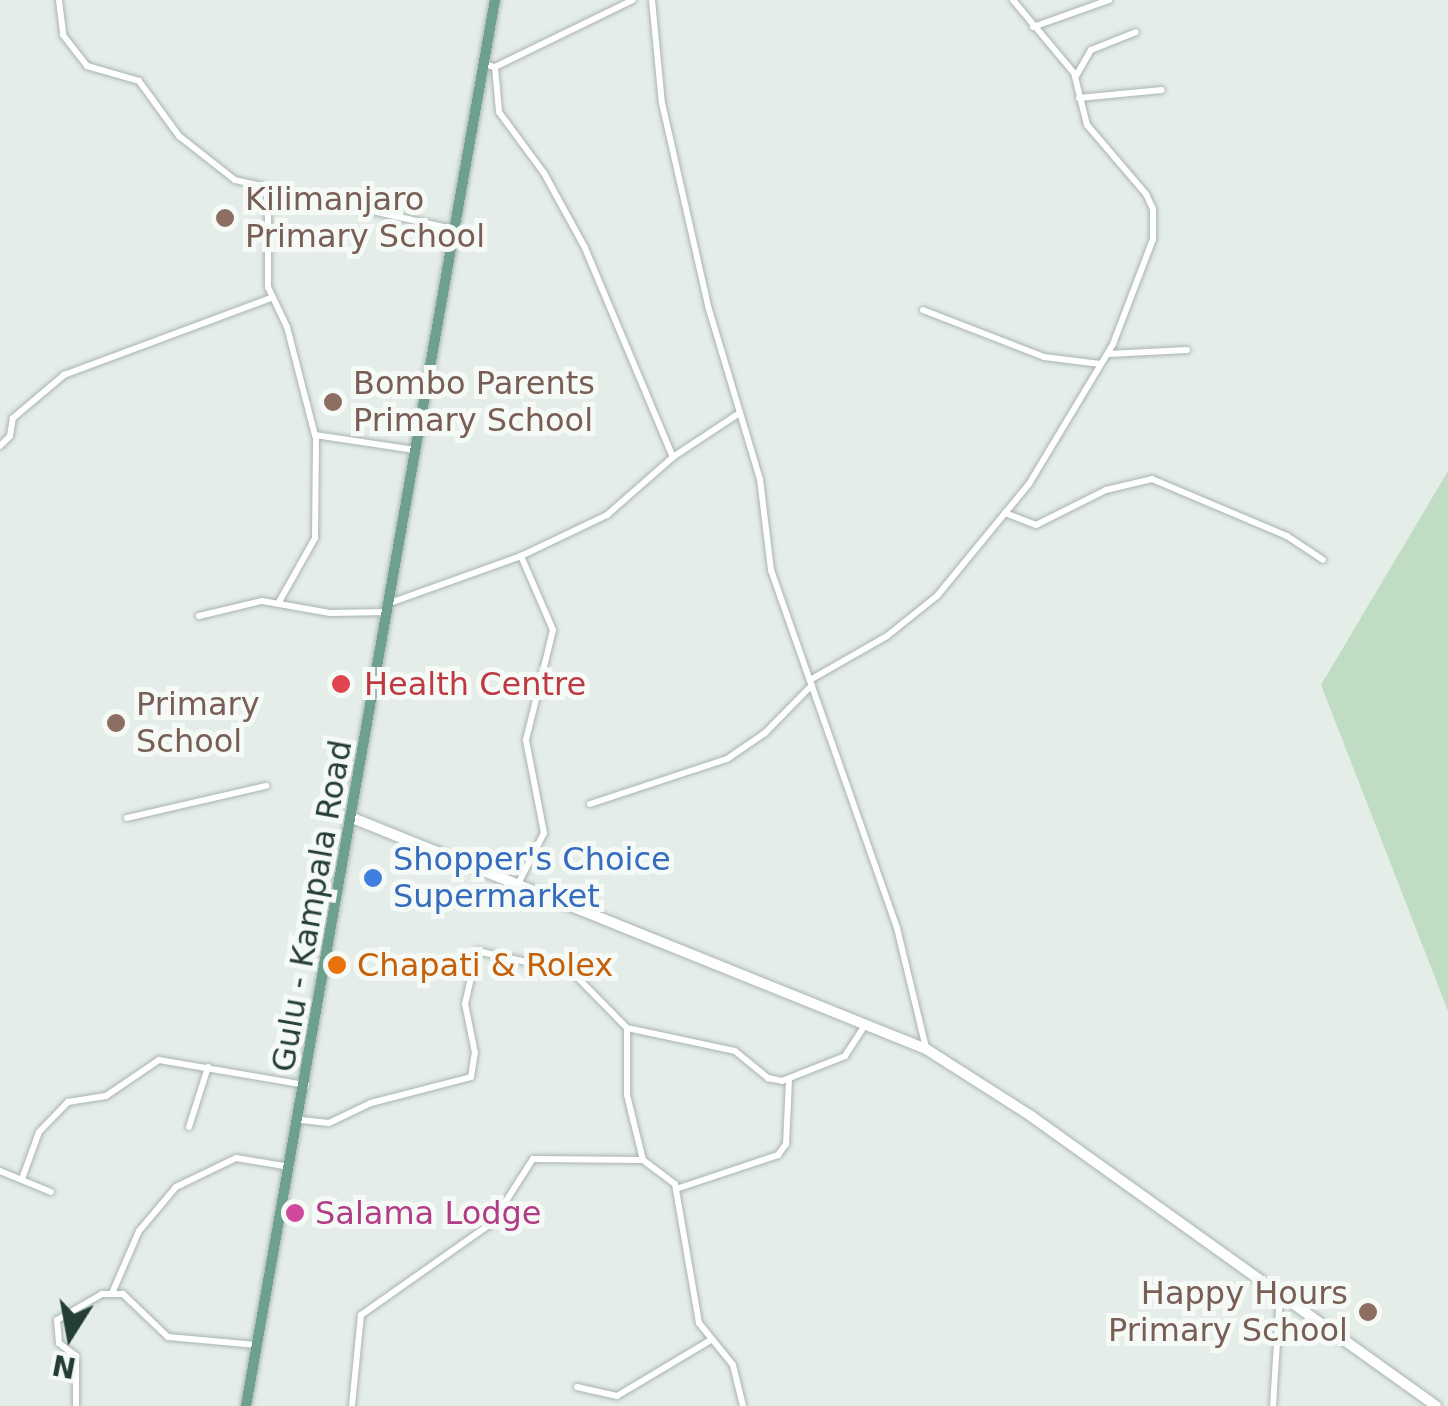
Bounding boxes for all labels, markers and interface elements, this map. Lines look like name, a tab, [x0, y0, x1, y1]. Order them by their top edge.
place label: Kilimanjaro Primary School	[245, 181, 485, 256]
marker: Kilimanjaro Primary School	[214, 207, 236, 229]
place label: Bombo Parents Primary School	[353, 365, 595, 440]
marker: Bombo Parents Primary School	[322, 391, 344, 413]
place label: Health Centre	[364, 665, 586, 703]
marker: Health Centre	[328, 671, 354, 697]
place label: Primary School	[136, 686, 260, 761]
marker: Primary School	[105, 712, 127, 734]
street label: Gulu - Kampala Road	[264, 737, 360, 1075]
place label: Shopper's Choice Supermarket	[393, 841, 671, 916]
marker: Shopper's Choice Supermarket	[362, 867, 384, 889]
place label: Chapati & Rolex	[357, 946, 613, 984]
marker: Chapati & Rolex	[326, 954, 348, 976]
place label: Salama Lodge	[315, 1194, 542, 1232]
marker: Salama Lodge	[284, 1202, 306, 1224]
place label: Happy Hours Primary School	[1108, 1275, 1348, 1350]
north arrow	[20, 1286, 120, 1386]
marker: Happy Hours Primary School	[1357, 1301, 1379, 1323]
text: N	[50, 1348, 79, 1384]

